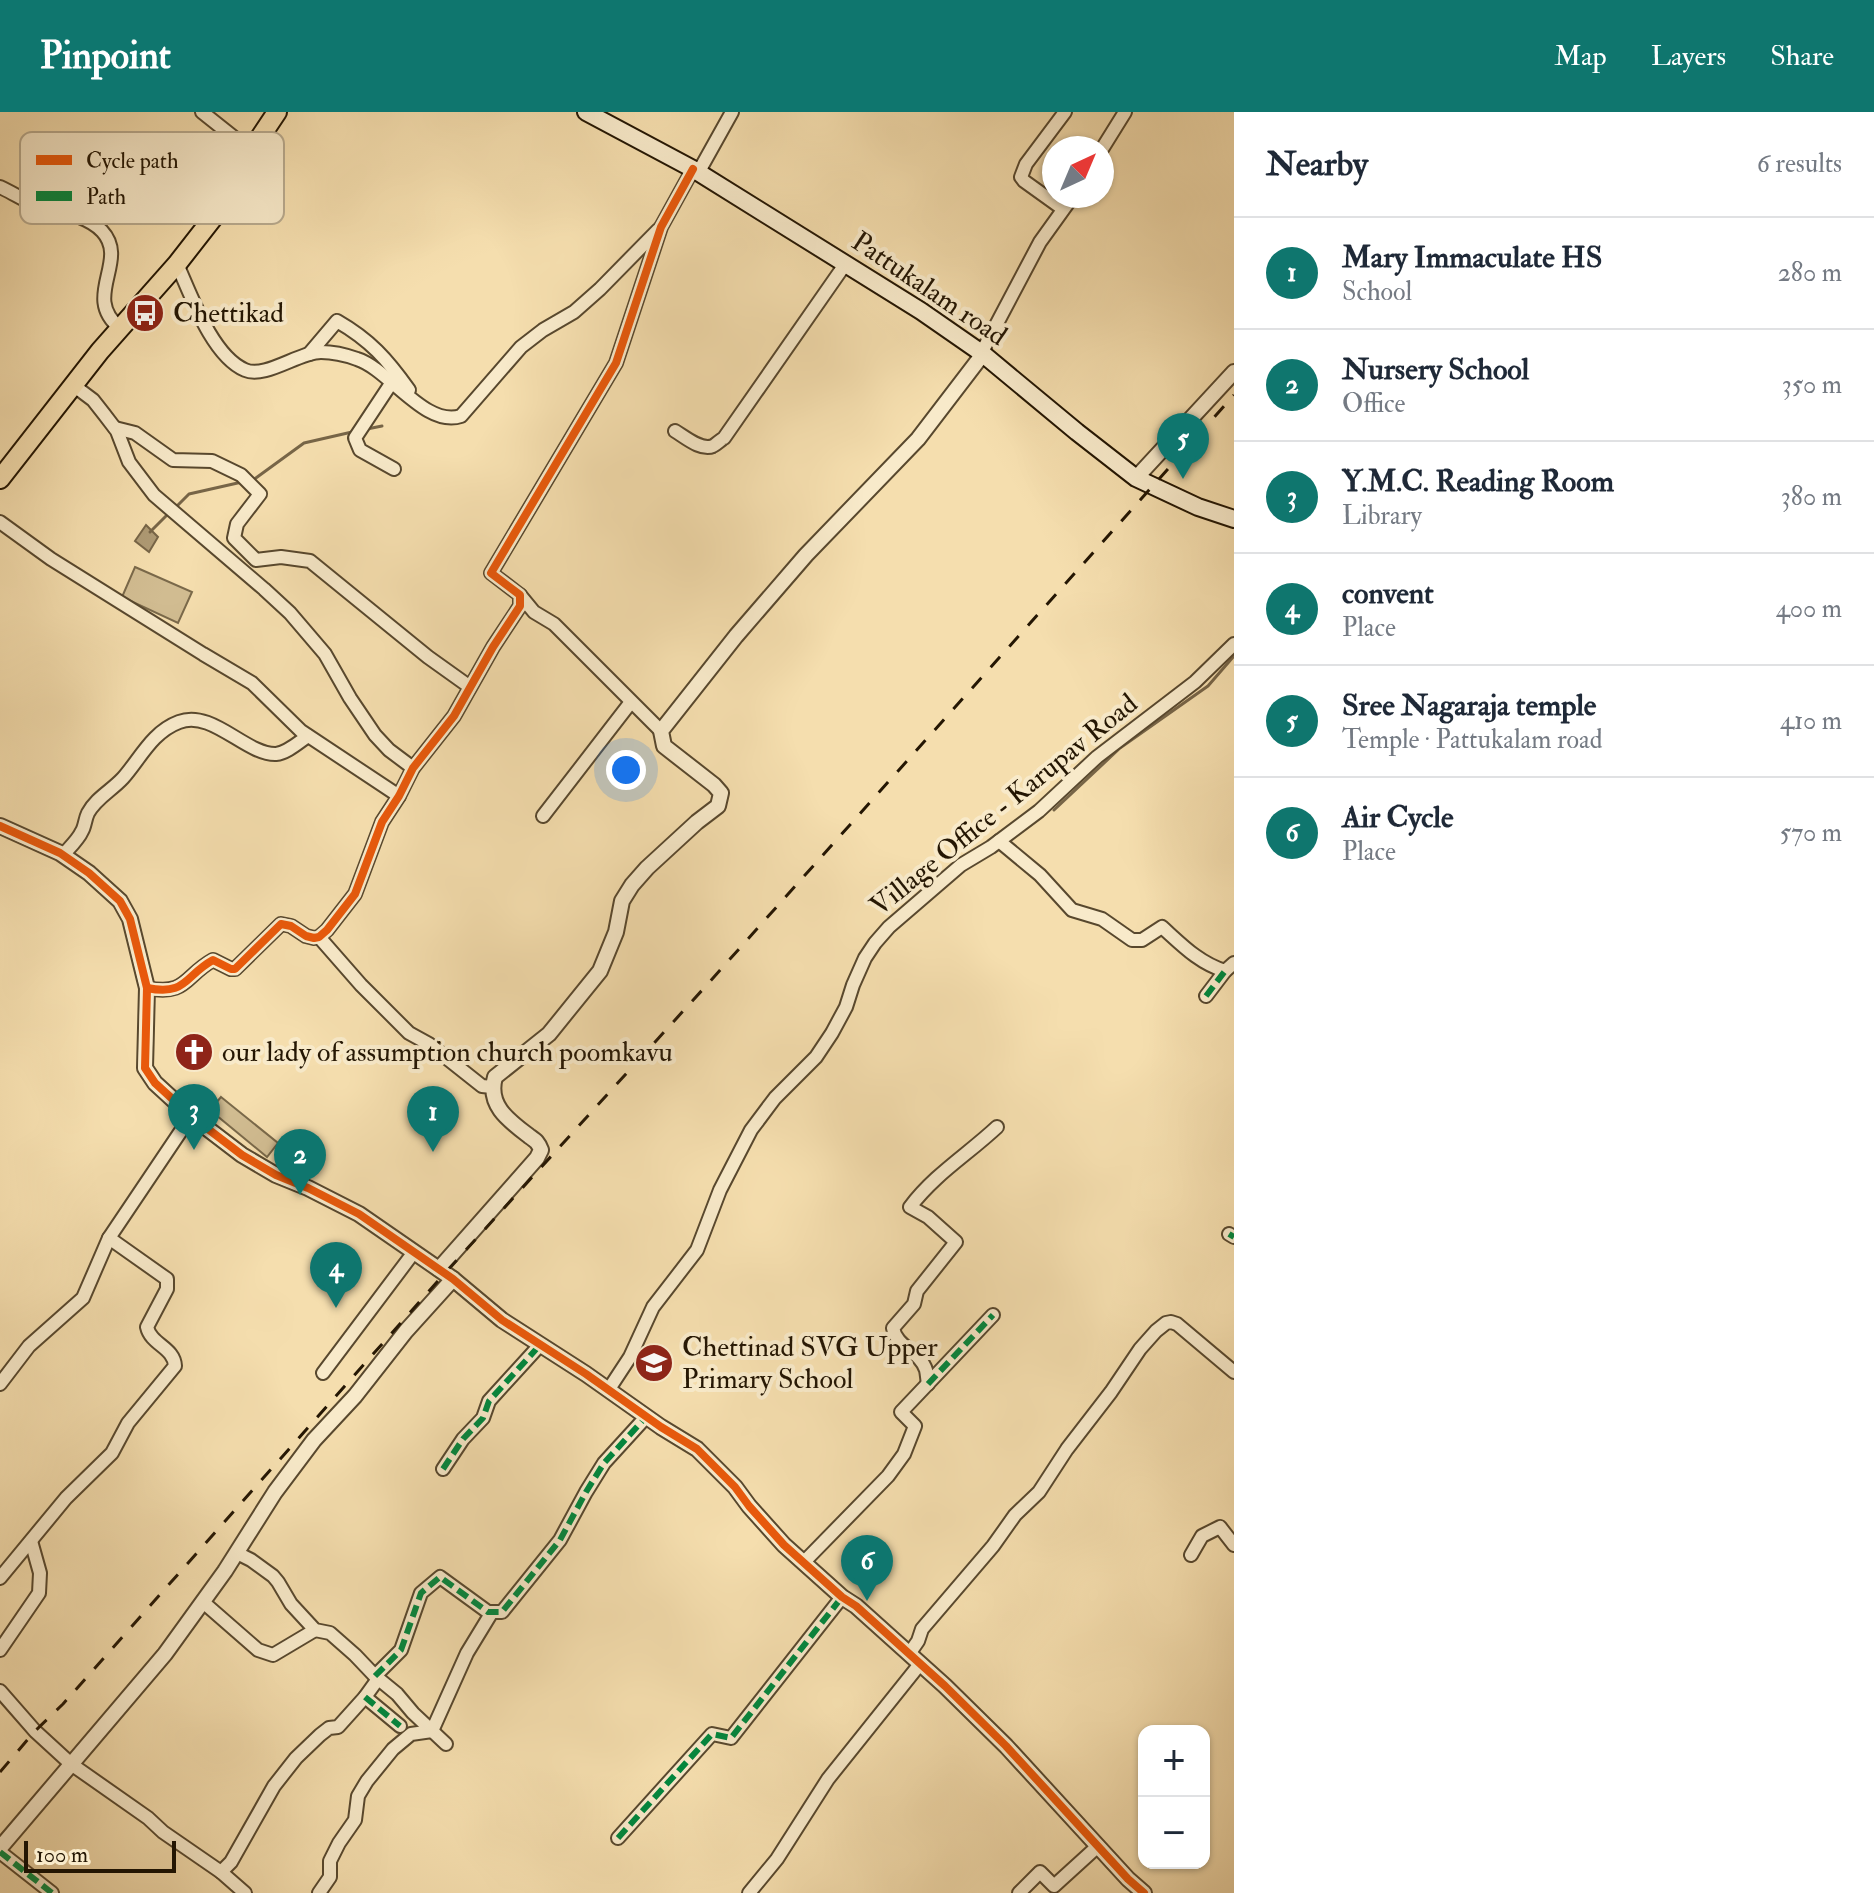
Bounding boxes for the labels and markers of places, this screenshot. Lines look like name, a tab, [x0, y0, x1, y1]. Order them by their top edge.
bus stop icon: Chettikad	[124, 292, 166, 334]
place label: Chettikad	[173, 296, 284, 331]
pin: 5	[1157, 413, 1209, 479]
church icon: our lady of assumption church poomkavu	[173, 1031, 215, 1073]
place label: our lady of assumption church poomkavu	[222, 1035, 673, 1070]
pin: 3	[168, 1084, 220, 1150]
pin: 1	[407, 1086, 459, 1152]
pin: 2	[274, 1129, 326, 1195]
pin: 4	[310, 1242, 362, 1308]
place label: Chettinad SVG Upper Primary School	[682, 1330, 938, 1397]
school or university icon: Chettinad SVG Upper Primary School	[633, 1342, 675, 1384]
pin: 6	[841, 1535, 893, 1601]

